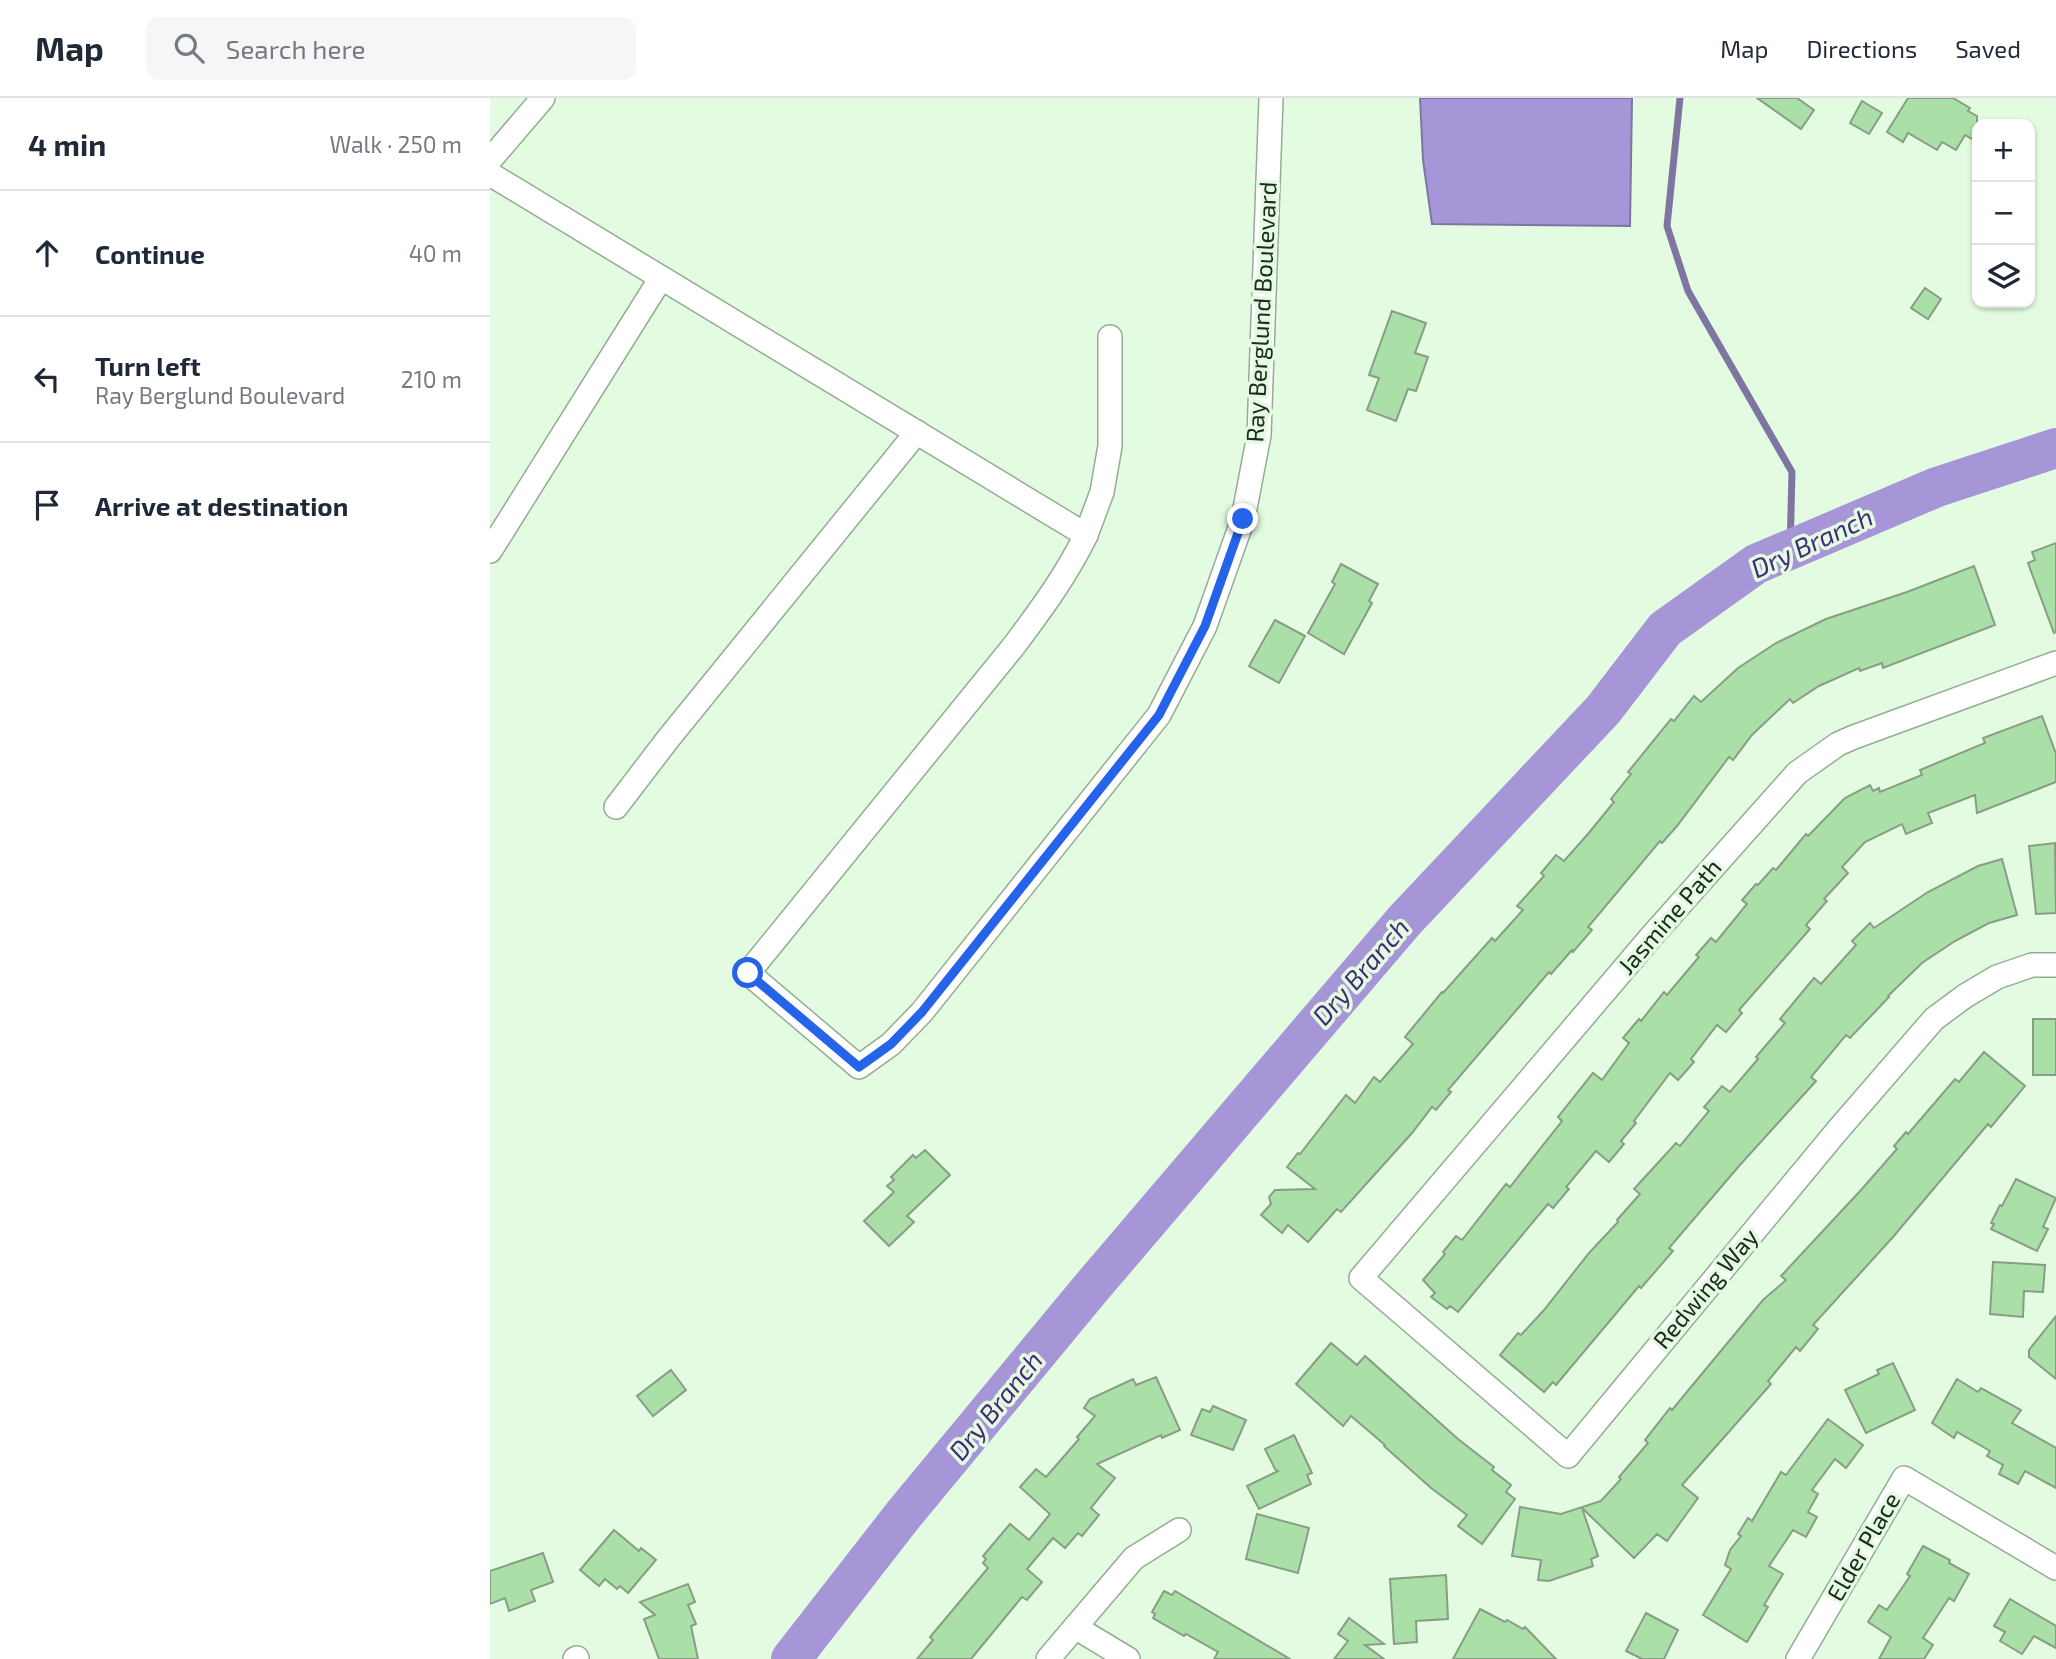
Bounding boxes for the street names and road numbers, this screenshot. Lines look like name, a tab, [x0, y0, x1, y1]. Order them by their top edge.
street label: Ray Berglund Boulevard	[1239, 181, 1282, 443]
street label: Jasmine Path	[1611, 853, 1727, 979]
street label: Redwing Way	[1646, 1222, 1764, 1354]
street label: Elder Place	[1820, 1487, 1905, 1606]

